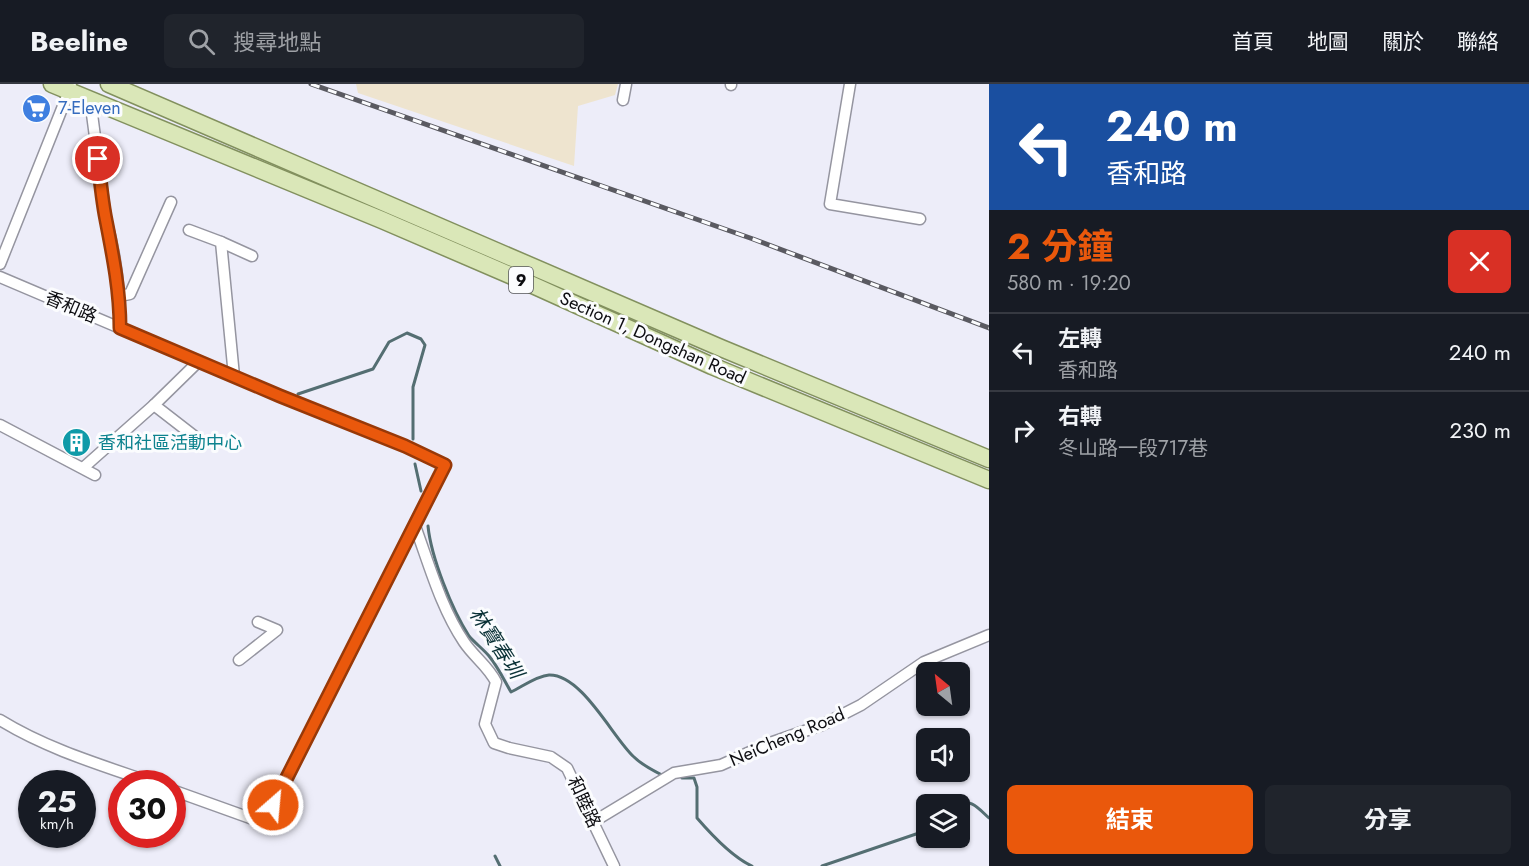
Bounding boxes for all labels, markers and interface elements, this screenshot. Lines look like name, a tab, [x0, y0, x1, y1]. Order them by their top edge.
search box	[164, 14, 584, 68]
text: Beeline	[30, 21, 128, 62]
icon: search	[185, 25, 218, 58]
text: 搜尋地點	[233, 26, 321, 58]
text: 首頁	[1232, 27, 1274, 57]
text: 地圖	[1307, 27, 1349, 57]
text: 關於	[1382, 27, 1424, 57]
text: 聯絡	[1457, 27, 1499, 57]
supermarket icon: 7-Eleven	[21, 92, 53, 124]
place label: 7-Eleven	[58, 95, 121, 121]
text: 240 m	[1106, 96, 1238, 157]
icon: left	[1007, 108, 1085, 186]
pin	[72, 133, 123, 184]
icon: arrive	[81, 142, 114, 175]
text: 香和路	[1106, 154, 1187, 193]
text: 2 分鐘	[1007, 220, 1113, 272]
button: close	[1448, 230, 1511, 293]
road number: 9	[509, 267, 533, 293]
text: 580 m · 19:20	[1007, 269, 1131, 298]
street label: 香和路	[41, 284, 101, 330]
street label: Section 1, Dongshan Road	[556, 285, 750, 391]
text: 左轉	[1058, 322, 1102, 354]
icon: left	[1007, 336, 1040, 369]
text: 240 m	[1449, 336, 1511, 368]
text: 香和路	[1058, 356, 1118, 385]
text: 右轉	[1058, 400, 1102, 432]
icon: right	[1007, 414, 1040, 447]
text: 230 m	[1450, 414, 1511, 446]
building icon: 香和社區活動中心	[61, 427, 93, 459]
place label: 香和社區活動中心	[98, 430, 242, 456]
text: 冬山路一段717巷	[1058, 434, 1208, 463]
water label: 林寶春圳	[462, 602, 532, 687]
north arrow	[916, 662, 970, 716]
map controls	[916, 662, 970, 848]
street label: NeiCheng Road	[725, 701, 849, 773]
button: sound	[916, 728, 970, 782]
speed limit sign: 30	[108, 770, 186, 848]
street label: 和睦路	[561, 772, 607, 832]
position arrow	[241, 773, 305, 837]
text: 25	[37, 780, 77, 823]
button: 結束	[1007, 785, 1253, 854]
button: 分享	[1265, 785, 1511, 854]
button: layers	[916, 794, 970, 848]
text: km/h	[40, 813, 74, 835]

